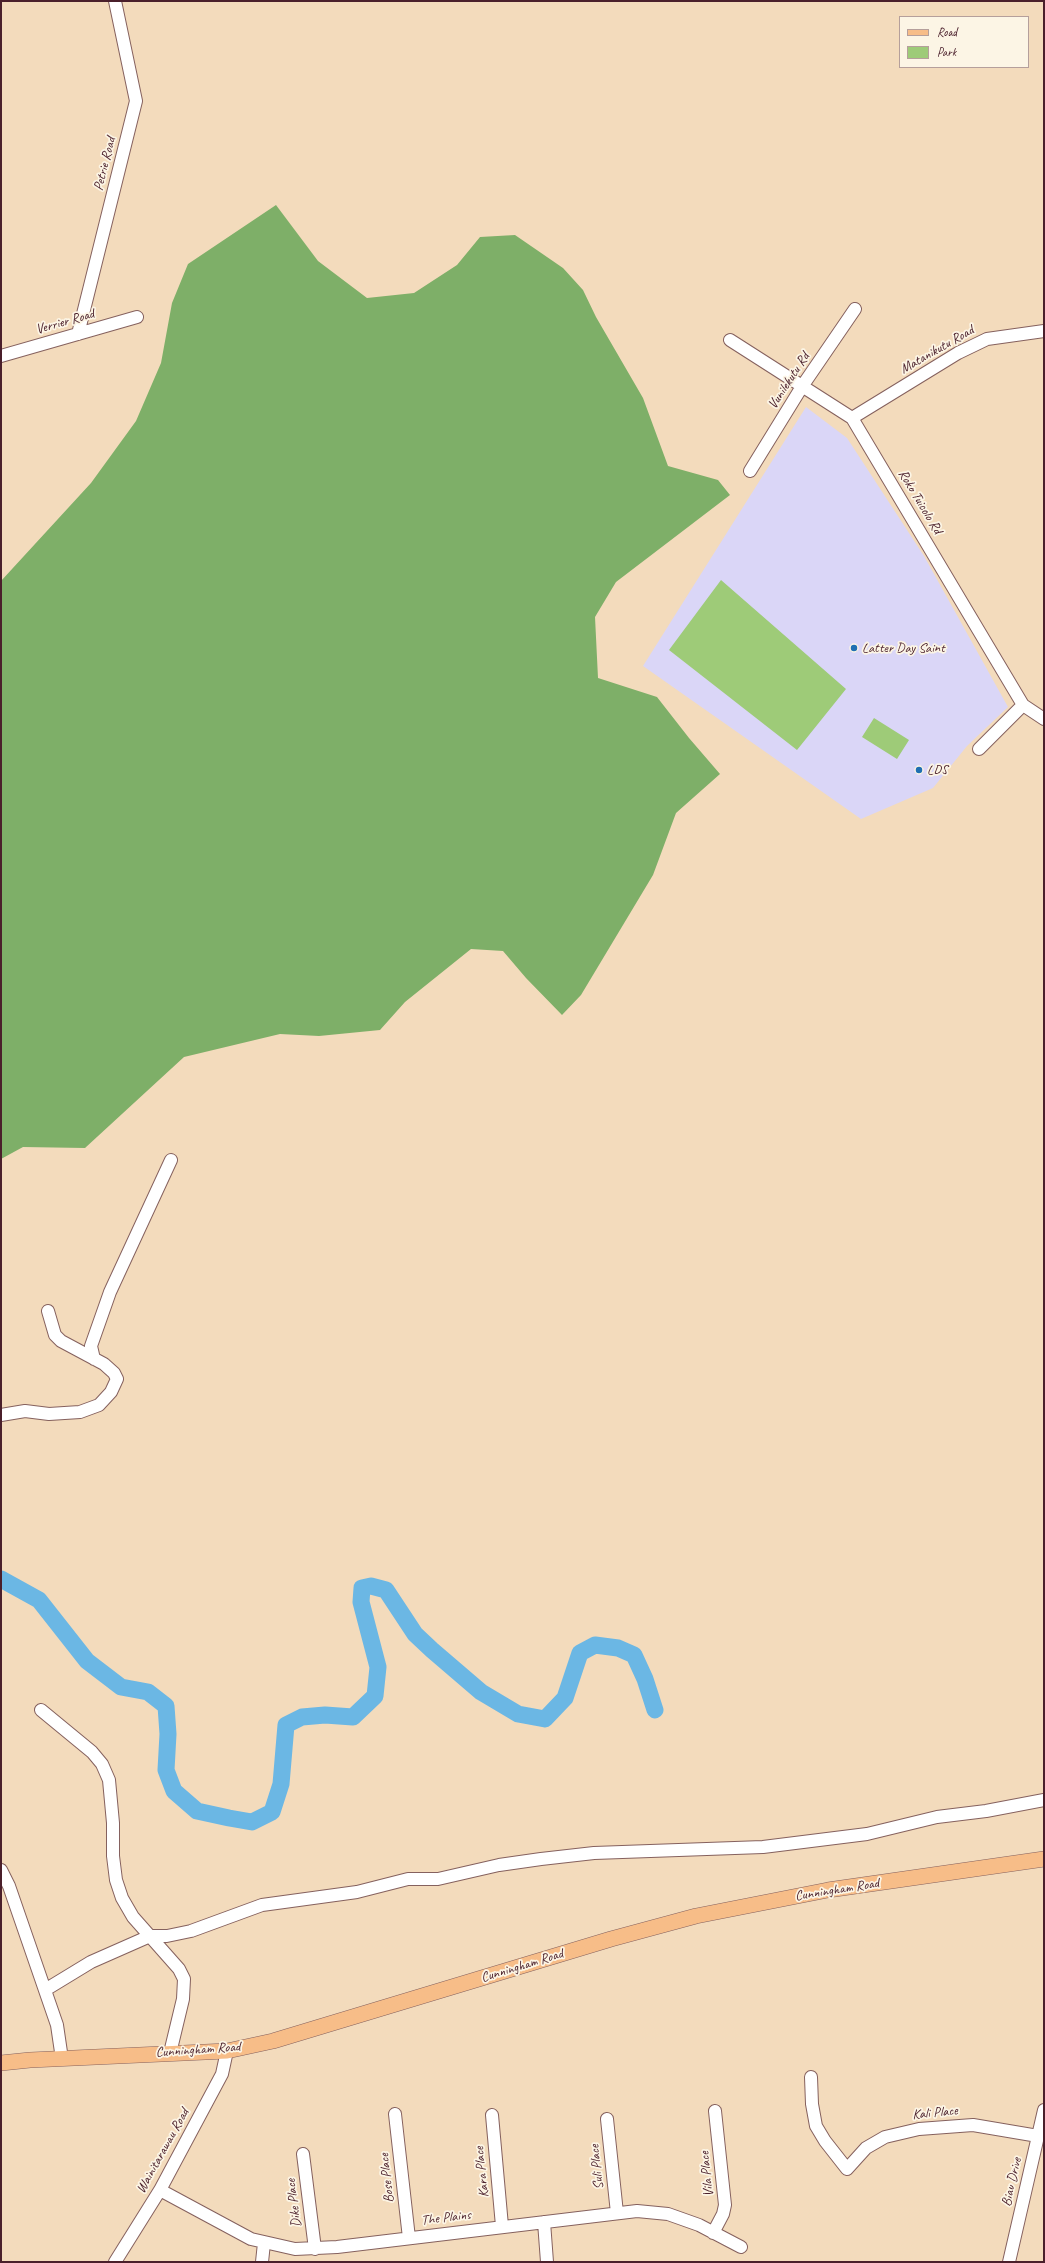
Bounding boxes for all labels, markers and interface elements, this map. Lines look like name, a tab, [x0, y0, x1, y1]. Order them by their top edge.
legend	[899, 16, 1029, 68]
text: Road	[937, 24, 957, 40]
text: Park	[937, 44, 956, 60]
street label: Petrie Road	[90, 136, 120, 192]
street label: Verrier Road	[34, 306, 96, 338]
street label: Matanikutu Road	[897, 322, 977, 378]
street label: Vunilekutu Rd	[765, 350, 813, 412]
street label: Roko Tuicolo Rd	[894, 467, 946, 537]
place label: Latter Day Saint	[862, 640, 945, 656]
marker: Latter Day Saint	[849, 643, 859, 653]
place label: LDS	[927, 762, 947, 778]
marker: LDS	[914, 765, 924, 775]
street label: Cunningham Road	[794, 1875, 880, 1905]
street label: Cunningham Road	[479, 1946, 565, 1986]
street label: Cunningham Road	[155, 2039, 241, 2061]
street label: Kali Place	[912, 2102, 958, 2124]
street label: Wainitarawau Road	[133, 2106, 193, 2196]
street label: Suli Place	[586, 2144, 608, 2190]
street label: Kara Place	[471, 2146, 493, 2198]
street label: Vila Place	[696, 2151, 718, 2197]
street label: Bose Place	[376, 2152, 398, 2204]
street label: Biau Drive	[998, 2156, 1026, 2208]
street label: Dike Place	[283, 2178, 305, 2228]
street label: The Plains	[420, 2207, 472, 2229]

